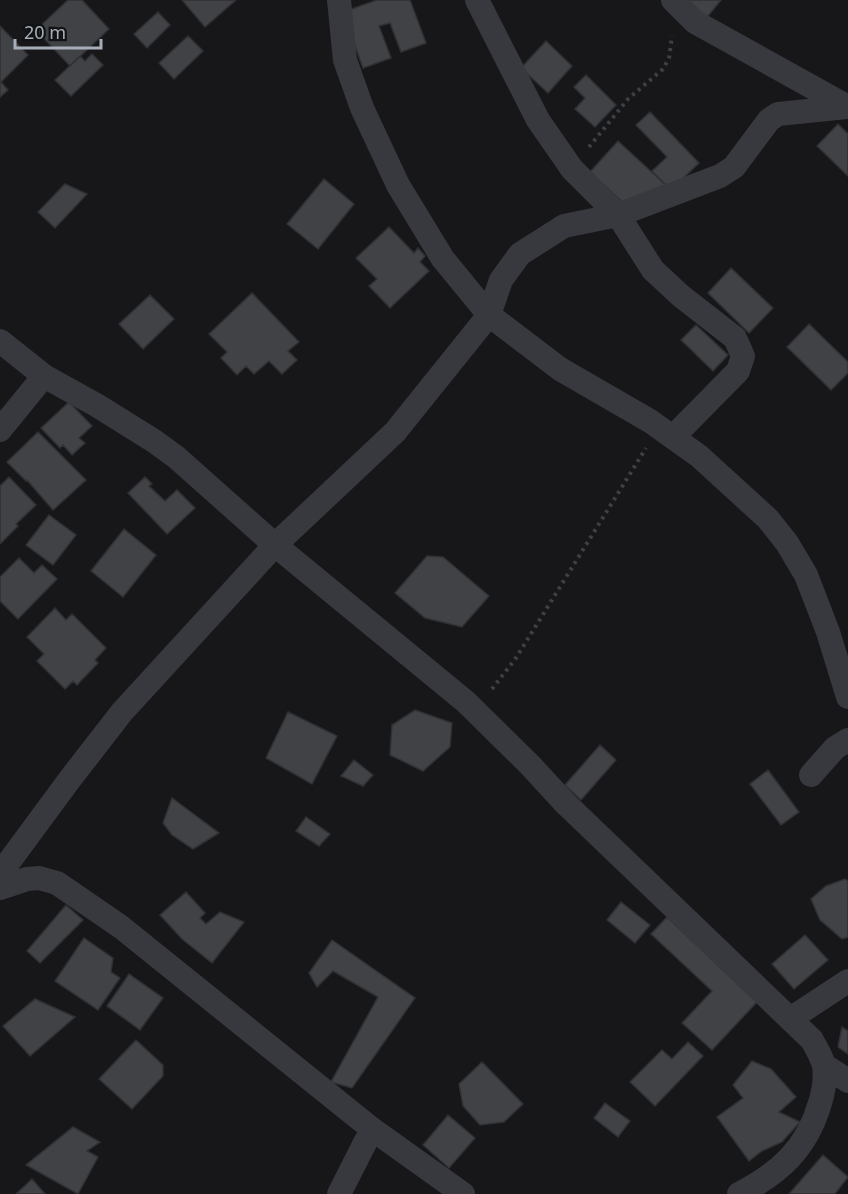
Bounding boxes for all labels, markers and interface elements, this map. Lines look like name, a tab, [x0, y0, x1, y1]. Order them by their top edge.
scale bar	[15, 12, 100, 50]
text: 20 m	[24, 20, 66, 44]

